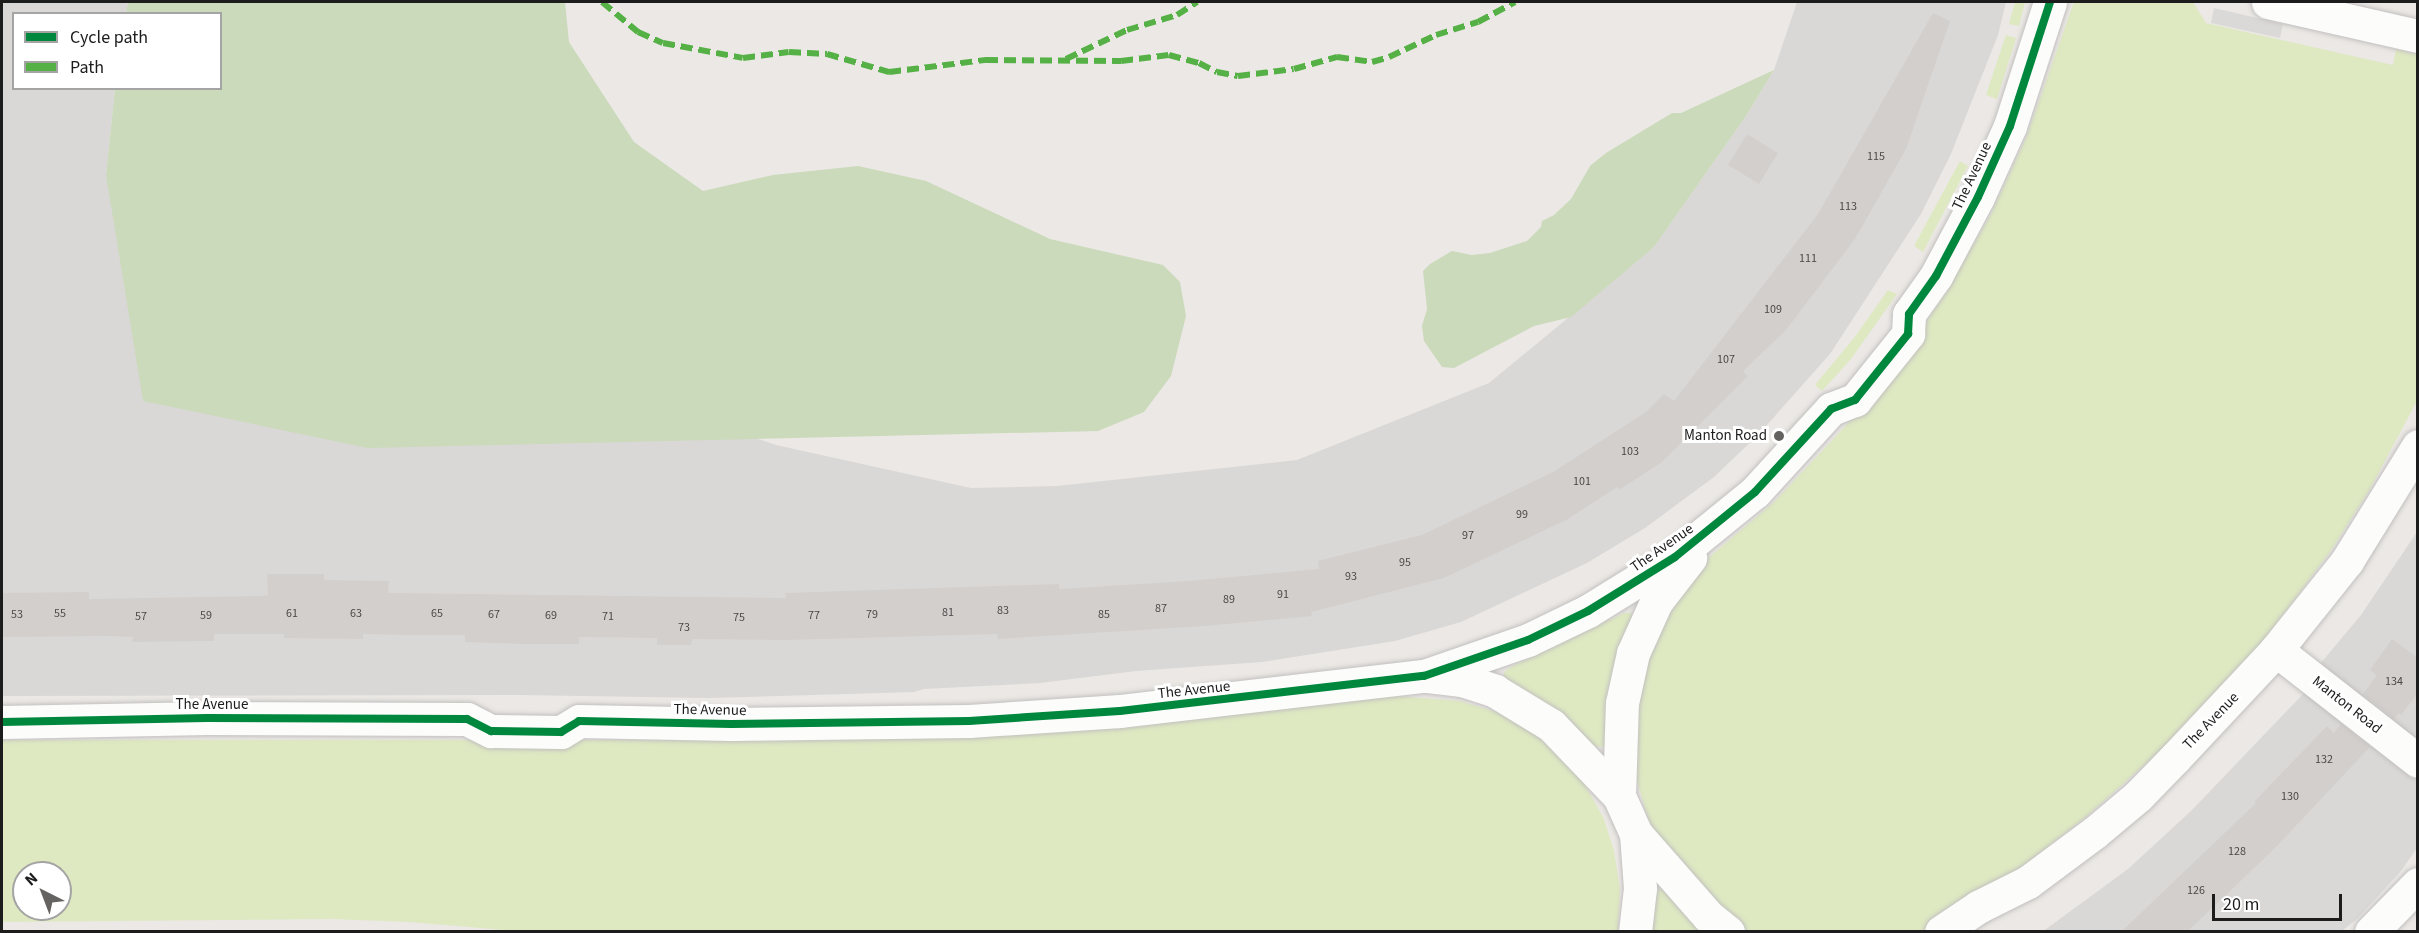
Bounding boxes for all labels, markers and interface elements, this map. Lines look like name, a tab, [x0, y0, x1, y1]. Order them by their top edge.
legend	[12, 12, 222, 90]
text: Cycle path	[70, 25, 148, 50]
text: Path	[70, 55, 104, 80]
street label: The Avenue	[1948, 139, 1996, 213]
house number: 115	[1867, 150, 1885, 164]
house number: 113	[1839, 200, 1857, 214]
house number: 111	[1799, 252, 1817, 266]
house number: 109	[1764, 303, 1782, 317]
house number: 107	[1717, 353, 1735, 367]
place label: Manton Road	[1684, 427, 1767, 445]
marker: Manton Road	[1772, 429, 1786, 443]
house number: 103	[1621, 445, 1639, 459]
house number: 101	[1573, 475, 1591, 489]
house number: 99	[1516, 508, 1528, 522]
street label: The Avenue	[1627, 520, 1697, 576]
house number: 97	[1462, 529, 1474, 543]
house number: 95	[1399, 556, 1411, 570]
house number: 93	[1345, 570, 1357, 584]
house number: 91	[1277, 588, 1289, 602]
house number: 89	[1223, 593, 1235, 607]
house number: 87	[1155, 602, 1167, 616]
house number: 83	[997, 604, 1009, 618]
house number: 81	[942, 606, 954, 620]
house number: 55	[54, 607, 66, 621]
house number: 61	[286, 607, 298, 621]
house number: 63	[350, 607, 362, 621]
house number: 65	[431, 607, 443, 621]
house number: 53	[11, 608, 23, 622]
house number: 67	[488, 608, 500, 622]
house number: 79	[866, 608, 878, 622]
house number: 85	[1098, 608, 1110, 622]
house number: 59	[200, 609, 212, 623]
house number: 69	[545, 609, 557, 623]
house number: 77	[808, 609, 820, 623]
house number: 57	[135, 610, 147, 624]
house number: 71	[602, 610, 614, 624]
house number: 75	[733, 611, 745, 625]
house number: 73	[678, 621, 690, 635]
street label: Manton Road	[2309, 672, 2385, 738]
house number: 134	[2385, 675, 2403, 689]
street label: The Avenue	[1157, 677, 1231, 703]
street label: The Avenue	[2179, 689, 2243, 753]
street label: The Avenue	[176, 696, 248, 714]
street label: The Avenue	[673, 700, 747, 720]
house number: 132	[2315, 753, 2333, 767]
house number: 130	[2281, 790, 2299, 804]
house number: 128	[2228, 845, 2246, 859]
north arrow	[12, 861, 72, 921]
text: N	[20, 867, 43, 891]
scale bar	[2215, 882, 2346, 920]
house number: 126	[2187, 884, 2205, 898]
text: 20 m	[2223, 892, 2259, 917]

